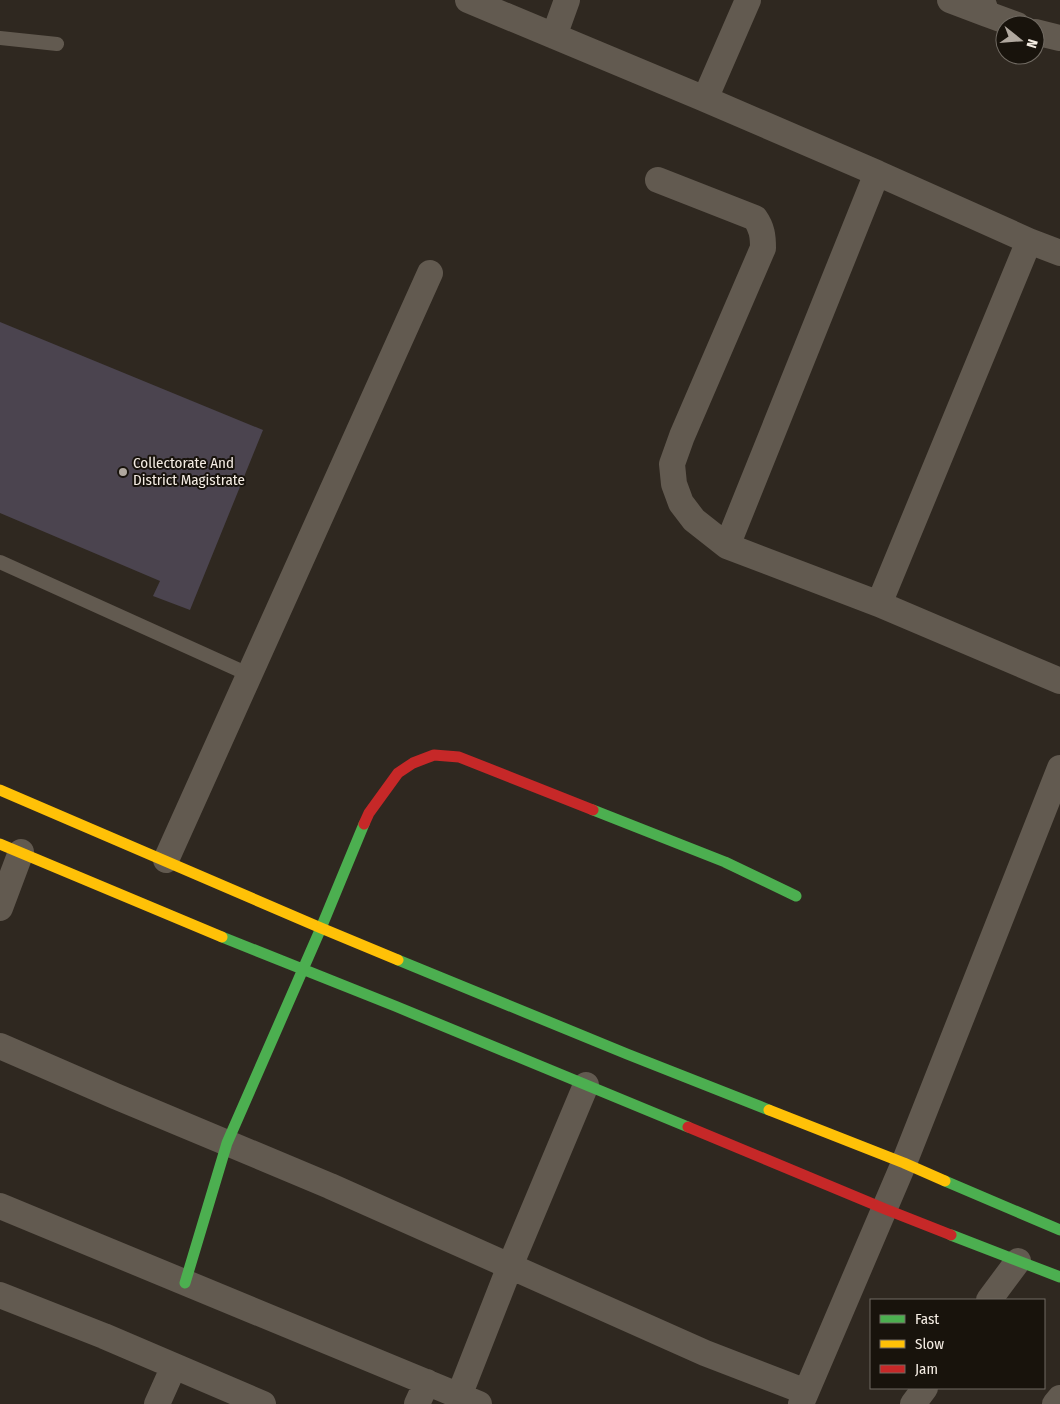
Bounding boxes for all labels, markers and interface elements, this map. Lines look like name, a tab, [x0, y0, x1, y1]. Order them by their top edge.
north arrow	[995, 15, 1045, 65]
text: N	[1023, 37, 1041, 50]
place label: Collectorate And District Magistrate	[133, 454, 245, 489]
marker: Collectorate And District Magistrate	[117, 466, 129, 478]
legend	[870, 1299, 1045, 1389]
text: Fast	[915, 1310, 939, 1328]
text: Slow	[915, 1335, 944, 1353]
text: Jam	[915, 1360, 938, 1378]

